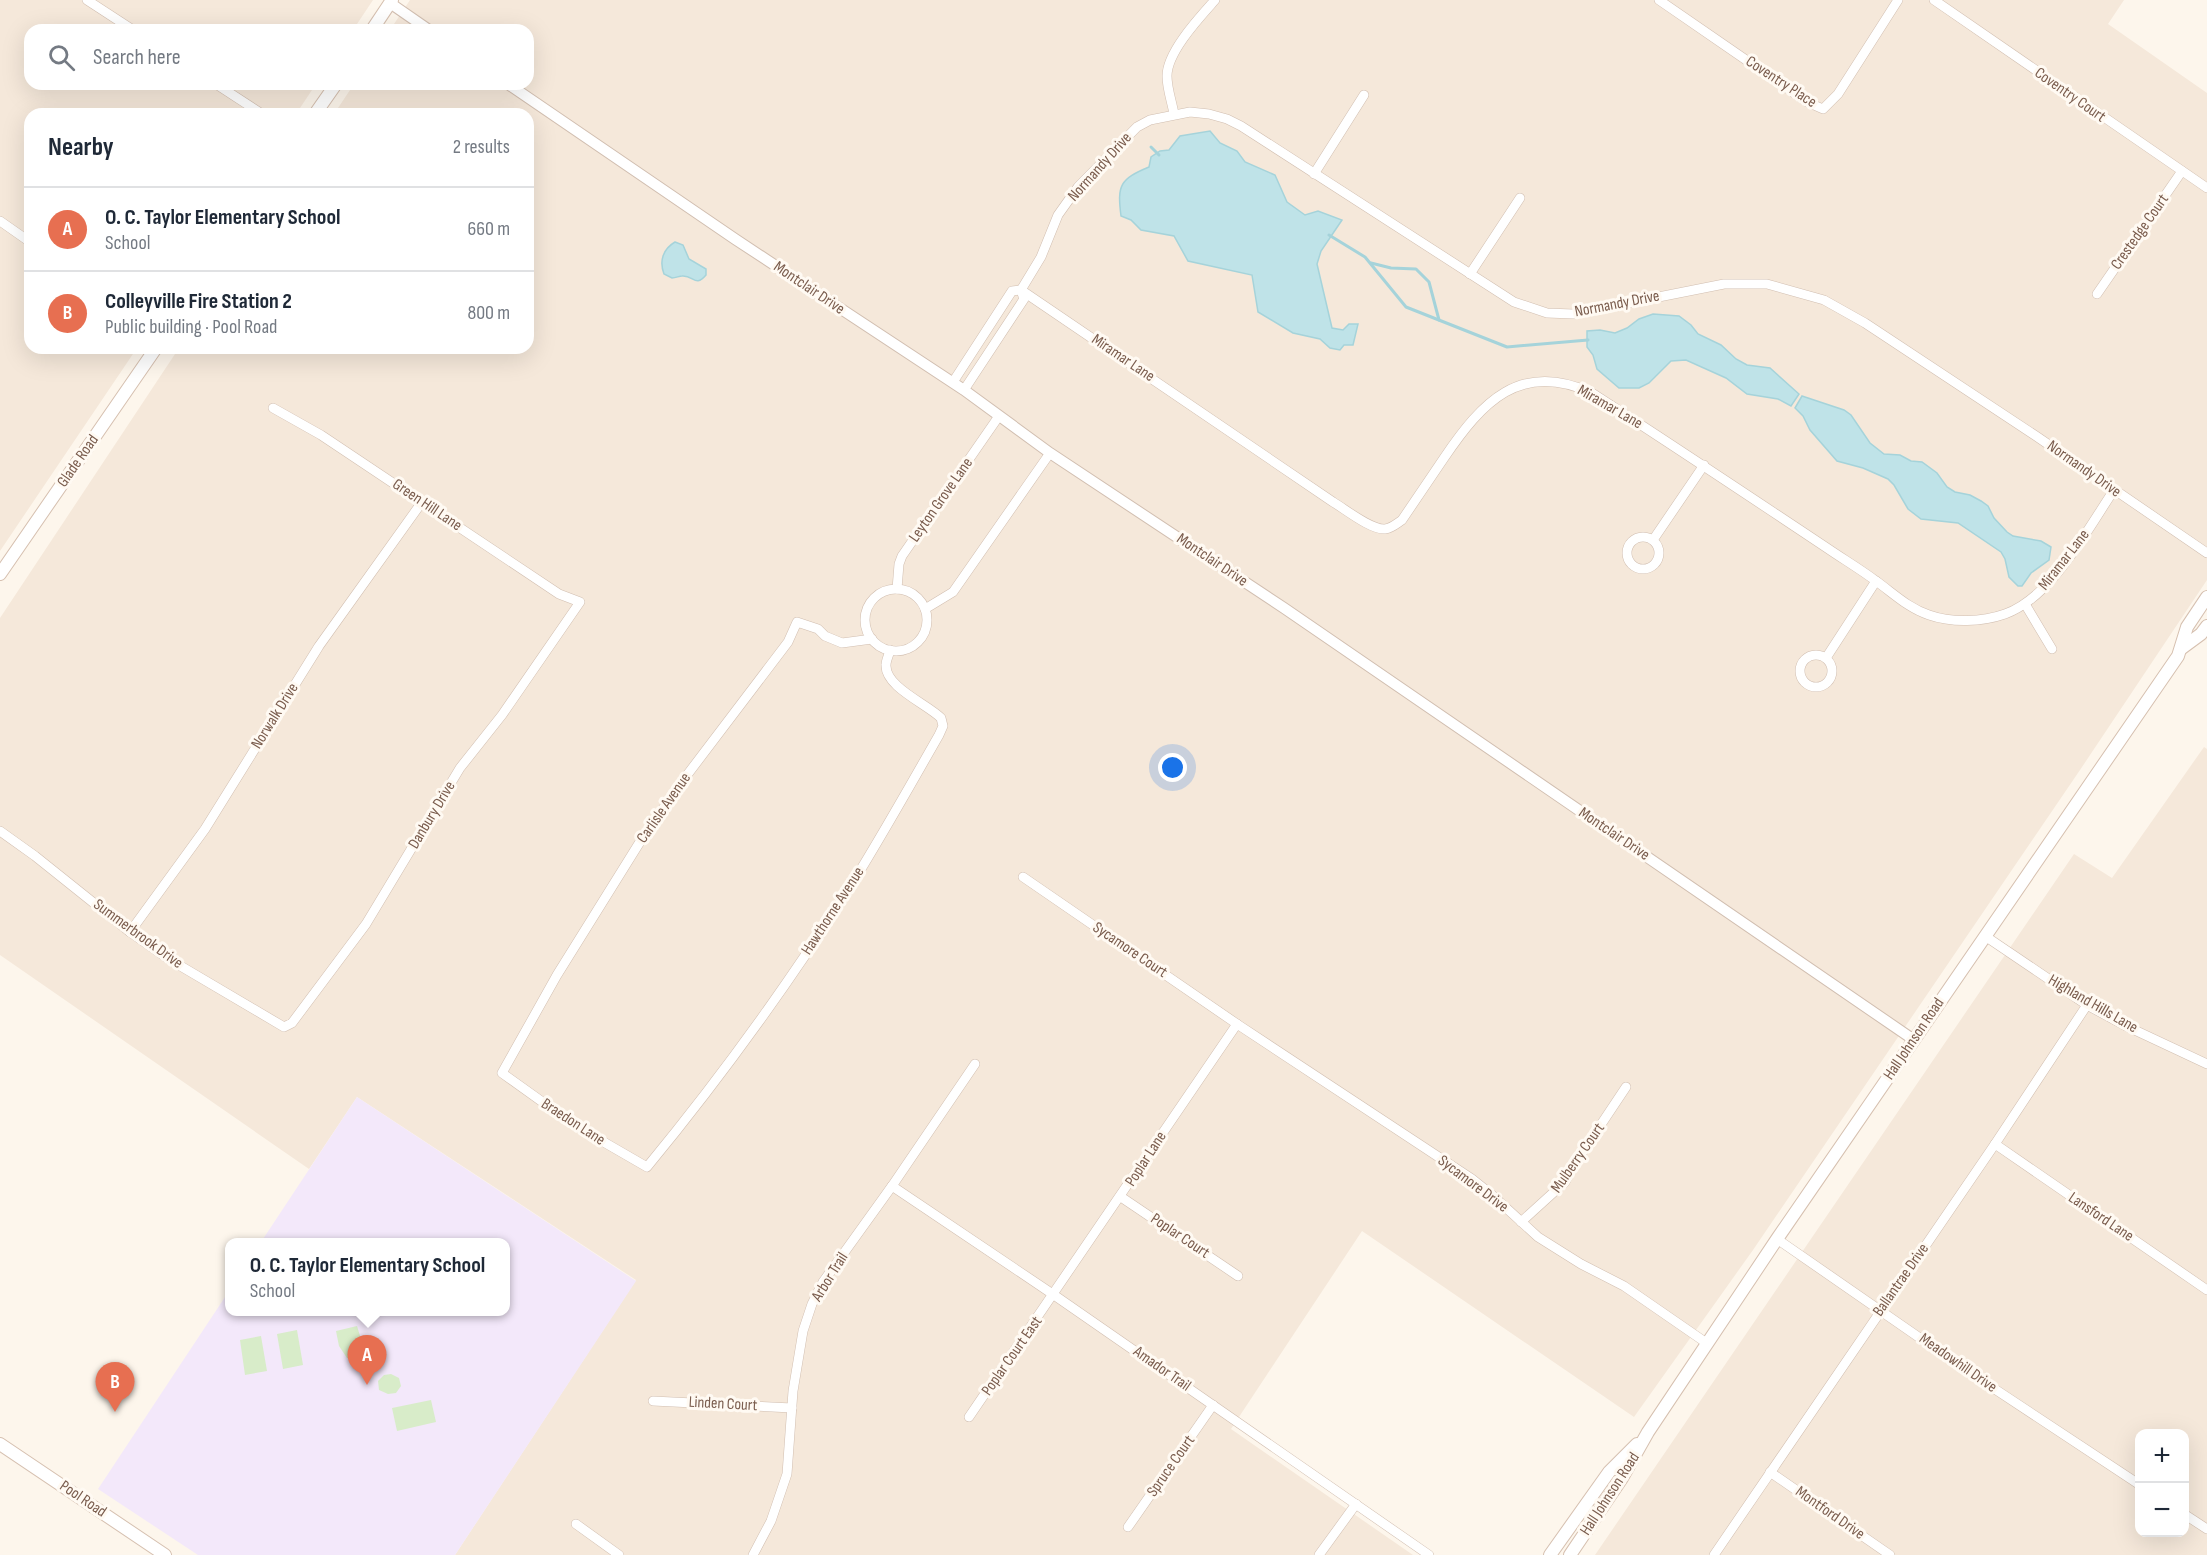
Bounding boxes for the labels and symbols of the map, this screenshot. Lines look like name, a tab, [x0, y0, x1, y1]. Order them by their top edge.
street label: Coventry Place	[1742, 52, 1820, 112]
street label: Coventry Court	[2031, 64, 2109, 127]
street label: Normandy Drive	[1064, 129, 1136, 205]
street label: Crestedge Court	[2107, 190, 2173, 273]
street label: Montclair Drive	[770, 257, 848, 319]
street label: Normandy Drive	[1573, 286, 1661, 322]
street label: Miramar Lane	[1088, 330, 1158, 386]
street label: Miramar Lane	[1574, 381, 1646, 433]
street label: Glade Road	[53, 431, 103, 491]
street label: Normandy Drive	[2043, 437, 2125, 501]
street label: Leyton Grove Lane	[905, 454, 977, 546]
street label: Green Hill Lane	[389, 475, 465, 535]
street label: Miramar Lane	[2034, 526, 2094, 594]
street label: Montclair Drive	[1173, 529, 1251, 591]
street label: Norwalk Drive	[247, 680, 303, 752]
your location	[1158, 753, 1187, 782]
street label: Carlisle Avenue	[633, 769, 695, 847]
street label: Danbury Drive	[404, 778, 460, 852]
street label: Montclair Drive	[1575, 803, 1653, 865]
street label: Hawthorne Avenue	[798, 863, 868, 959]
street label: Summerbrook Drive	[90, 895, 186, 973]
street label: Sycamore Court	[1089, 918, 1171, 982]
street label: Highland Hills Lane	[2045, 971, 2141, 1037]
street label: Hall Johnson Road	[1880, 994, 1948, 1084]
street label: Braedon Lane	[538, 1094, 608, 1150]
street label: Mulberry Court	[1547, 1119, 1609, 1197]
street label: Poplar Lane	[1121, 1128, 1171, 1190]
street label: Sycamore Drive	[1434, 1151, 1512, 1217]
street label: Lansford Lane	[2065, 1188, 2137, 1246]
street label: Poplar Court	[1147, 1209, 1213, 1263]
street label: Ballantrae Drive	[1869, 1240, 1933, 1320]
street label: Arbor Trail	[807, 1249, 852, 1306]
street label: Poplar Court East	[978, 1313, 1046, 1399]
street label: Meadowhill Drive	[1915, 1329, 2001, 1397]
pin: A	[348, 1336, 386, 1385]
street label: Amador Trail	[1129, 1342, 1194, 1396]
pin: B	[96, 1362, 134, 1412]
street label: Linden Court	[688, 1393, 758, 1415]
street label: Spruce Court	[1143, 1432, 1199, 1500]
street label: Hall Johnson Road	[1576, 1449, 1644, 1539]
street label: Pool Road	[56, 1477, 110, 1521]
street label: Montford Drive	[1792, 1482, 1868, 1544]

